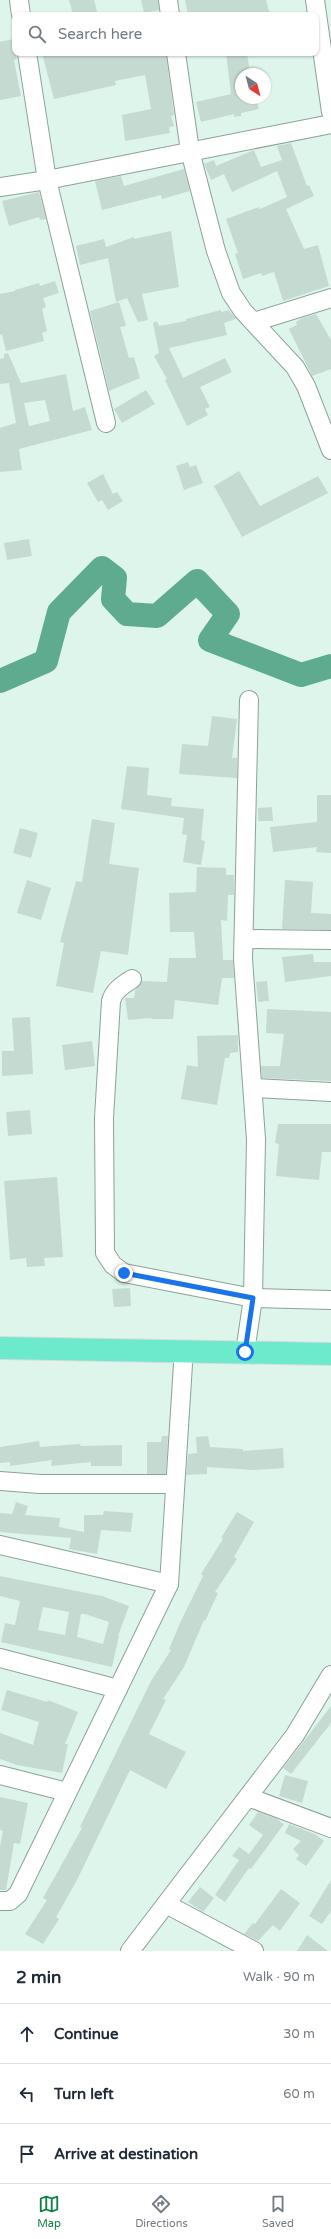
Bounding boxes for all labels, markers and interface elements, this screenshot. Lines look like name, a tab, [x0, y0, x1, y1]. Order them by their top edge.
search box	[12, 12, 319, 56]
icon: search	[26, 23, 48, 45]
text: Search here	[58, 25, 142, 43]
north arrow	[235, 68, 271, 104]
route end	[115, 1264, 133, 1282]
route start	[236, 1343, 254, 1361]
text: 2 min	[16, 1967, 61, 1988]
text: Walk · 90 m	[243, 1969, 315, 1985]
icon: ahead	[16, 2023, 38, 2045]
text: Continue	[54, 2025, 118, 2043]
text: 30 m	[283, 2026, 315, 2042]
icon: left	[16, 2083, 38, 2105]
text: Turn left	[54, 2085, 114, 2103]
text: 60 m	[283, 2086, 315, 2102]
icon: arrive	[16, 2143, 38, 2165]
text: Arrive at destination	[54, 2145, 198, 2163]
tab: Map	[37, 2193, 61, 2230]
tab: Directions	[135, 2193, 188, 2230]
tab: Saved	[262, 2193, 294, 2230]

